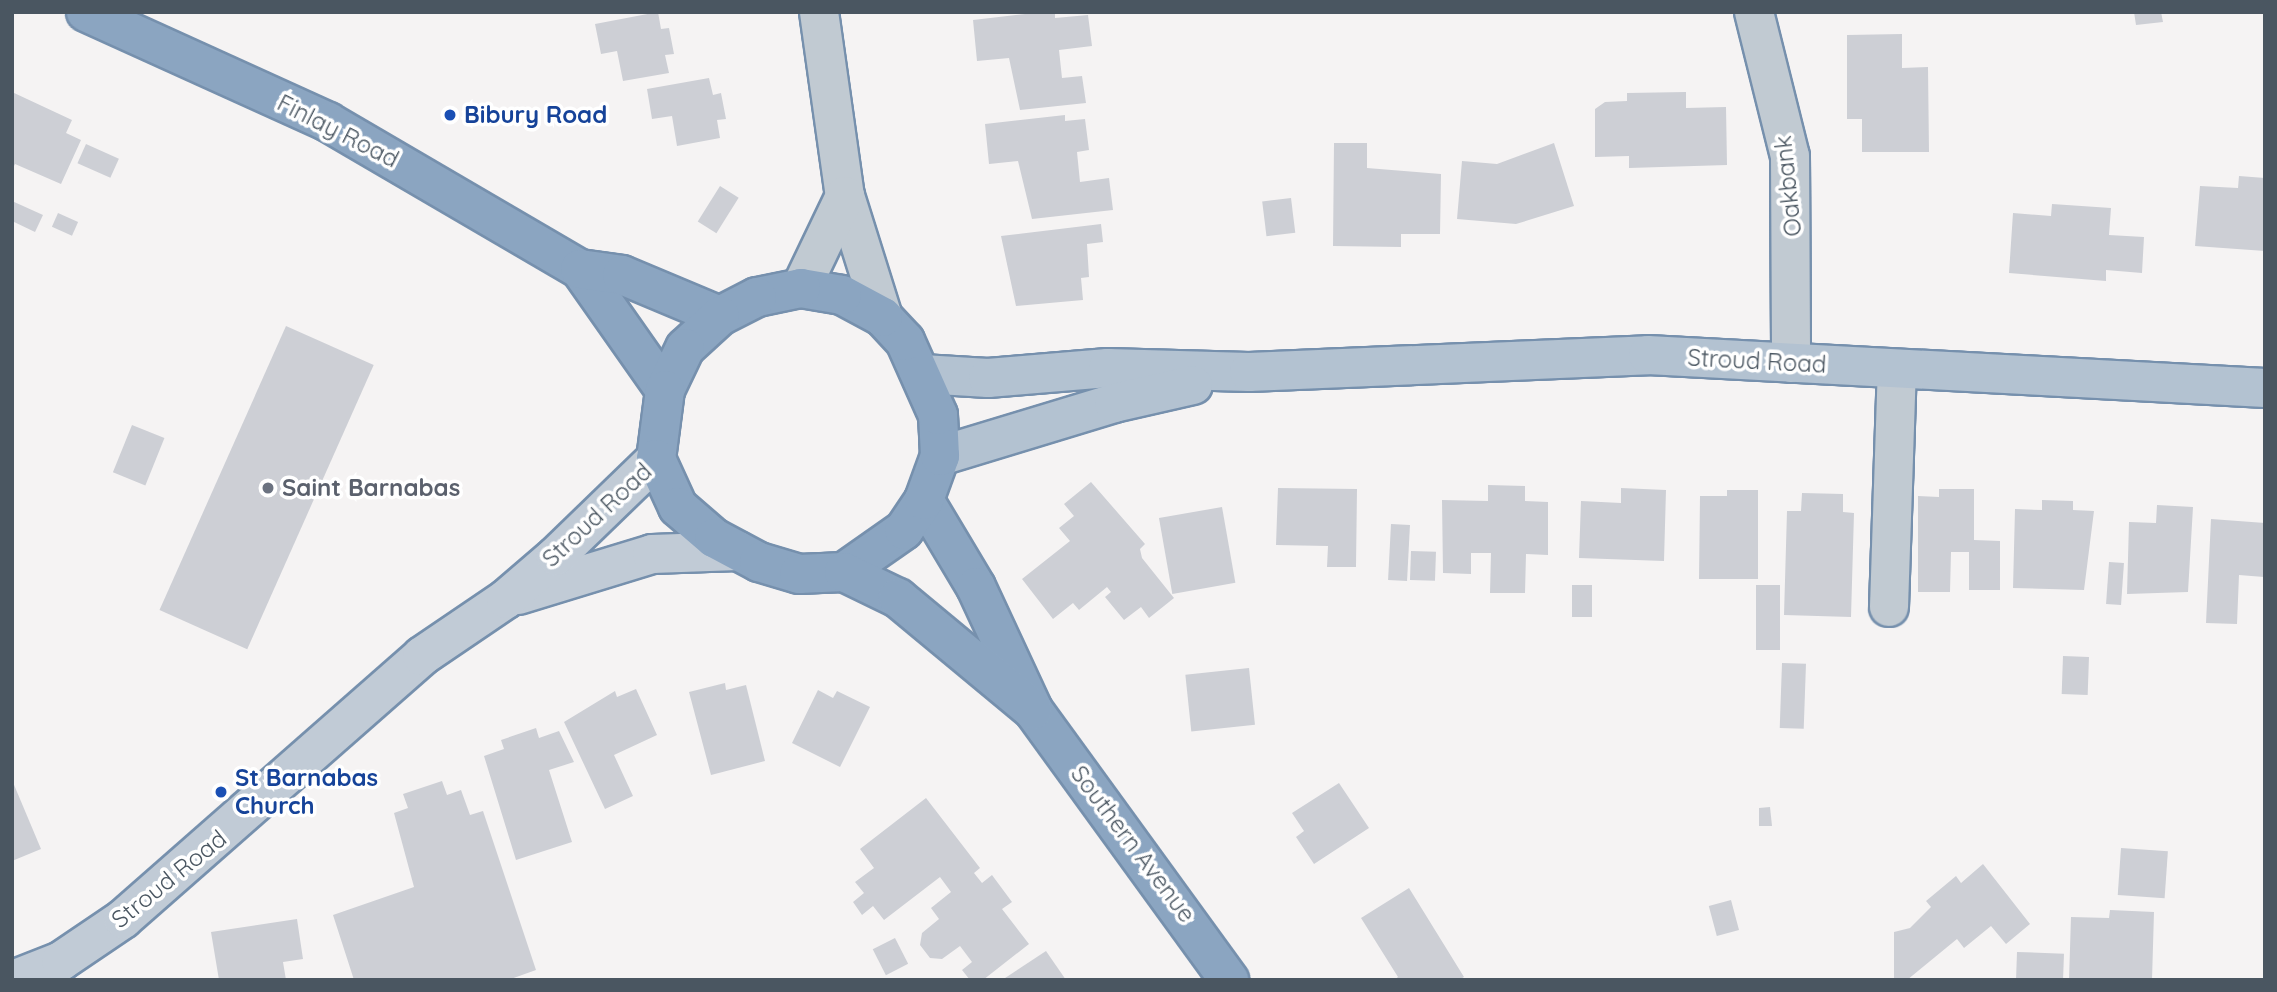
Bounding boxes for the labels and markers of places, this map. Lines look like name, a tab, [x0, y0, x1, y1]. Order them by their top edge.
place label: Bibury Road	[464, 101, 607, 129]
marker: Bibury Road	[442, 107, 458, 123]
place label: Saint Barnabas	[282, 474, 460, 502]
marker: Saint Barnabas	[260, 480, 276, 496]
place label: St Barnabas Church	[235, 764, 378, 820]
marker: St Barnabas Church	[213, 784, 229, 800]

